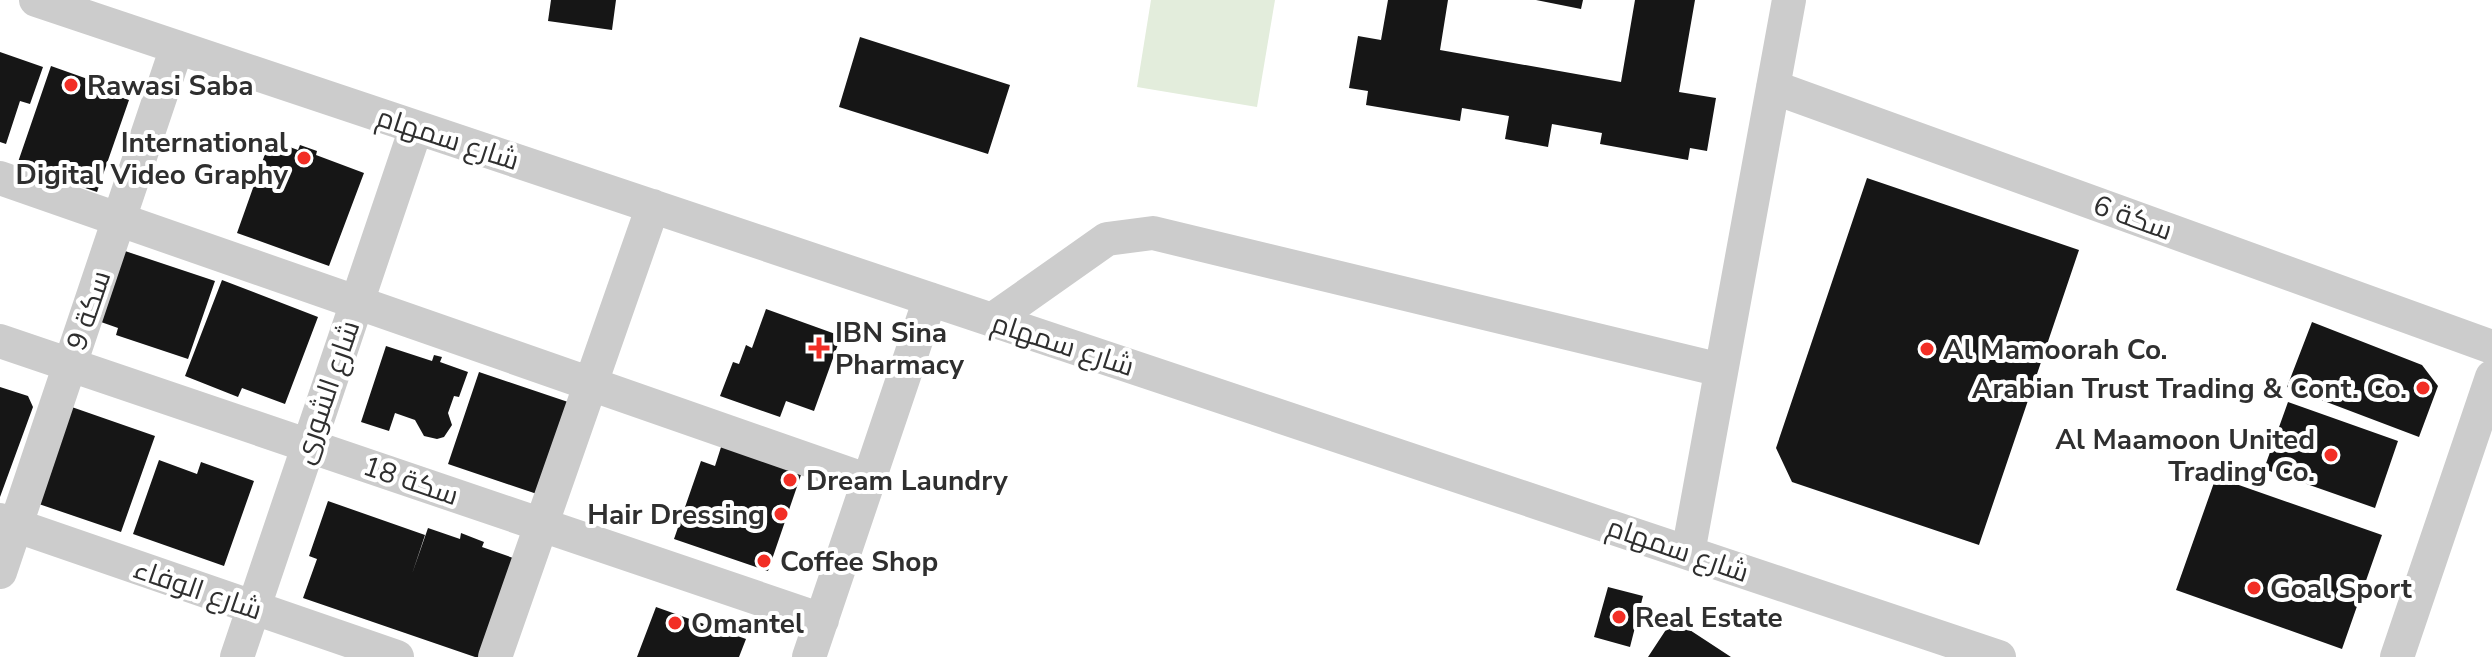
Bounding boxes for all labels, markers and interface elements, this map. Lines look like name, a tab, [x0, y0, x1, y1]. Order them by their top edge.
place label: Rawasi Saba	[87, 67, 254, 105]
marker: Rawasi Saba	[62, 76, 80, 94]
street label: شارع سمهام	[372, 98, 524, 180]
place label: International Digital Video Graphy	[16, 124, 288, 194]
marker: International Digital Video Graphy	[295, 149, 313, 167]
street label: سكة 6	[2088, 186, 2178, 250]
street label: سكة 9	[58, 265, 120, 355]
street label: شارع سمهام	[987, 304, 1139, 386]
place label: IBN Sina Pharmacy	[835, 314, 964, 384]
street label: شارع الشورى	[285, 316, 369, 469]
place label: Al Mamoorah Co.	[1943, 331, 2167, 369]
marker: IBN Sina Pharmacy	[810, 339, 828, 357]
marker: Al Mamoorah Co.	[1918, 340, 1936, 358]
place label: Arabian Trust Trading & Cont. Co.	[1972, 370, 2407, 408]
marker: Arabian Trust Trading & Cont. Co.	[2414, 379, 2432, 397]
place label: Al Maamoon United Trading Co.	[2055, 421, 2315, 491]
marker: Al Maamoon United Trading Co.	[2322, 446, 2340, 464]
street label: سكة 18	[358, 447, 463, 515]
place label: Dream Laundry	[806, 462, 1008, 500]
marker: Dream Laundry	[781, 471, 799, 489]
place label: Hair Dressing	[587, 496, 765, 534]
marker: Hair Dressing	[772, 505, 790, 523]
street label: شارع سمهام	[1602, 508, 1754, 592]
place label: Coffee Shop	[780, 543, 938, 581]
street label: شارع الوفاء	[128, 550, 267, 630]
marker: Coffee Shop	[755, 552, 773, 570]
place label: Goal Sport	[2270, 570, 2412, 608]
marker: Goal Sport	[2245, 579, 2263, 597]
place label: Real Estate	[1635, 599, 1783, 637]
place label: Omantel	[691, 605, 804, 643]
marker: Real Estate	[1610, 608, 1628, 626]
marker: Omantel	[666, 614, 684, 632]

